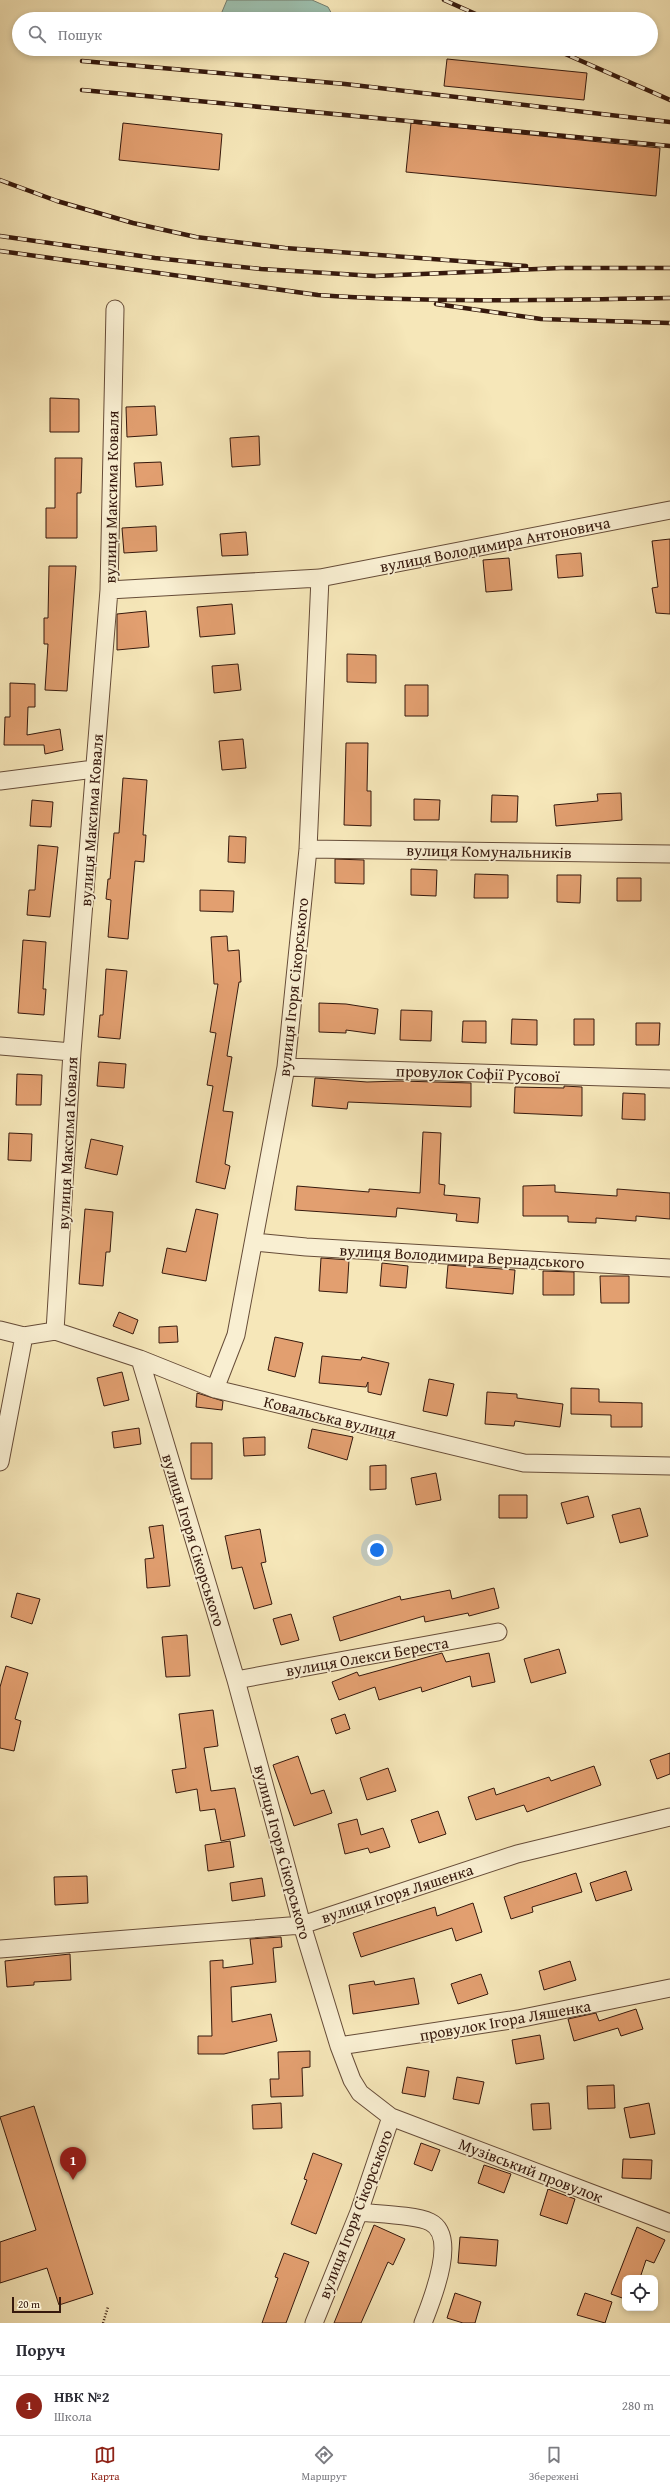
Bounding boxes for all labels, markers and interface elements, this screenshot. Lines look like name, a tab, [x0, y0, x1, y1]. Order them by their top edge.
search box	[12, 12, 658, 56]
icon: search	[26, 23, 48, 45]
text: Пошук	[58, 24, 102, 45]
street label: вулиця Максима Коваля	[97, 410, 125, 584]
street label: вулиця Володимира Антоновича	[378, 510, 612, 578]
street label: вулиця Максима Коваля	[73, 733, 109, 907]
street label: вулиця Комунальників	[406, 838, 572, 864]
street label: вулиця Ігоря Сікорського	[272, 896, 314, 1078]
street label: вулиця Максима Коваля	[50, 1056, 84, 1230]
street label: провулок Софії Русової	[396, 1058, 560, 1088]
street label: вулиця Володимира Вернадського	[339, 1238, 585, 1274]
street label: Ковальська вулиця	[261, 1389, 399, 1445]
street label: вулиця Ігоря Сікорського	[156, 1451, 232, 1629]
your location	[367, 1540, 387, 1560]
street label: вулиця Олекси Береста	[284, 1630, 451, 1682]
street label: вулиця Ігоря Сікорського	[248, 1762, 318, 1942]
street label: вулиця Ігоря Ляшенка	[318, 1857, 476, 1929]
street label: провулок Ігора Ляшенка	[418, 1993, 593, 2047]
street label: вулиця Ігоря Сікорського	[312, 2126, 398, 2302]
street label: Музівський провулок	[455, 2131, 607, 2209]
pin: 1	[60, 2147, 86, 2180]
map controls	[622, 2275, 658, 2311]
button: locate	[622, 2275, 658, 2311]
scale bar	[12, 2295, 61, 2314]
text: 20 m	[18, 2296, 40, 2312]
text: Поруч	[16, 2337, 65, 2362]
text: НВК №2	[54, 2386, 110, 2407]
text: 1	[26, 2396, 32, 2415]
text: 280 m	[622, 2396, 654, 2415]
text: Школа	[54, 2407, 92, 2426]
tab: Карта	[91, 2444, 120, 2484]
tab: Маршрут	[302, 2444, 347, 2484]
tab: Збережені	[529, 2444, 579, 2484]

